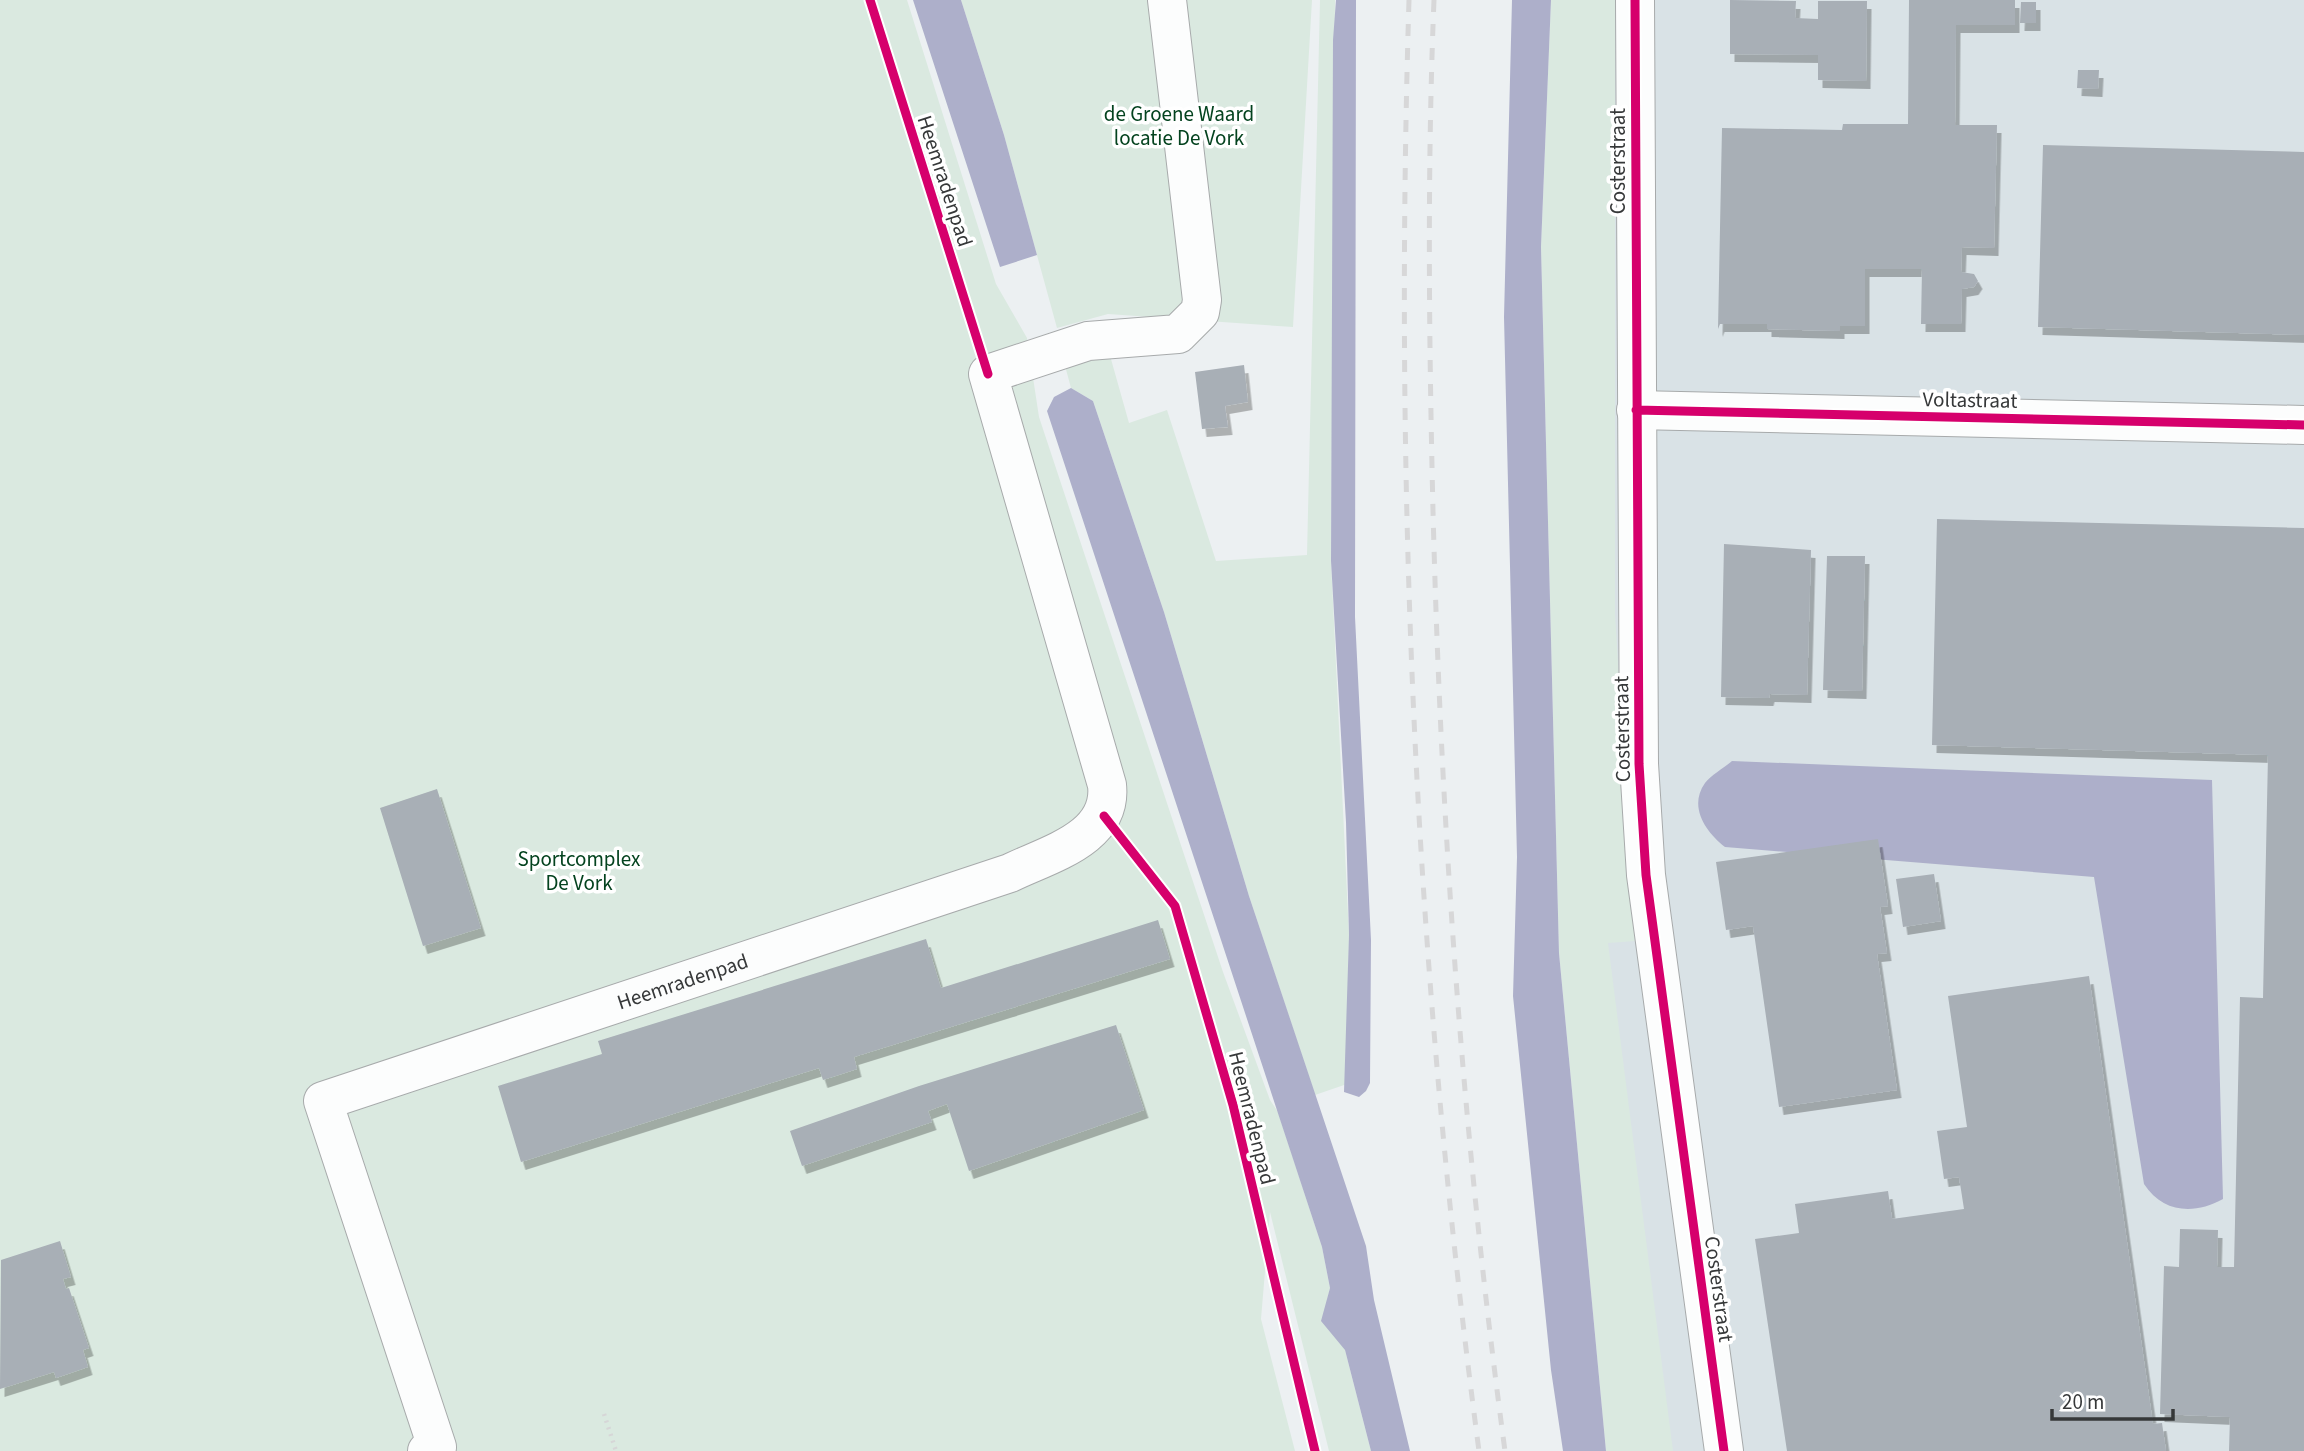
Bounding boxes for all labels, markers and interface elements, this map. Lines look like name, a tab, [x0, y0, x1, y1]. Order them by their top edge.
park label: de Groene Waard locatie De Vork	[1104, 99, 1254, 153]
street label: Costerstraat	[1603, 108, 1633, 214]
street label: Heemradenpad	[910, 111, 980, 251]
street label: Voltastraat	[1922, 384, 2018, 416]
street label: Costerstraat	[1606, 676, 1638, 782]
park label: Sportcomplex De Vork	[518, 844, 641, 898]
street label: Heemradenpad	[613, 946, 752, 1017]
street label: Heemradenpad	[1221, 1048, 1283, 1188]
street label: Costerstraat	[1697, 1234, 1741, 1344]
scale bar	[2052, 1378, 2173, 1422]
text: 20 m	[2062, 1387, 2104, 1417]

